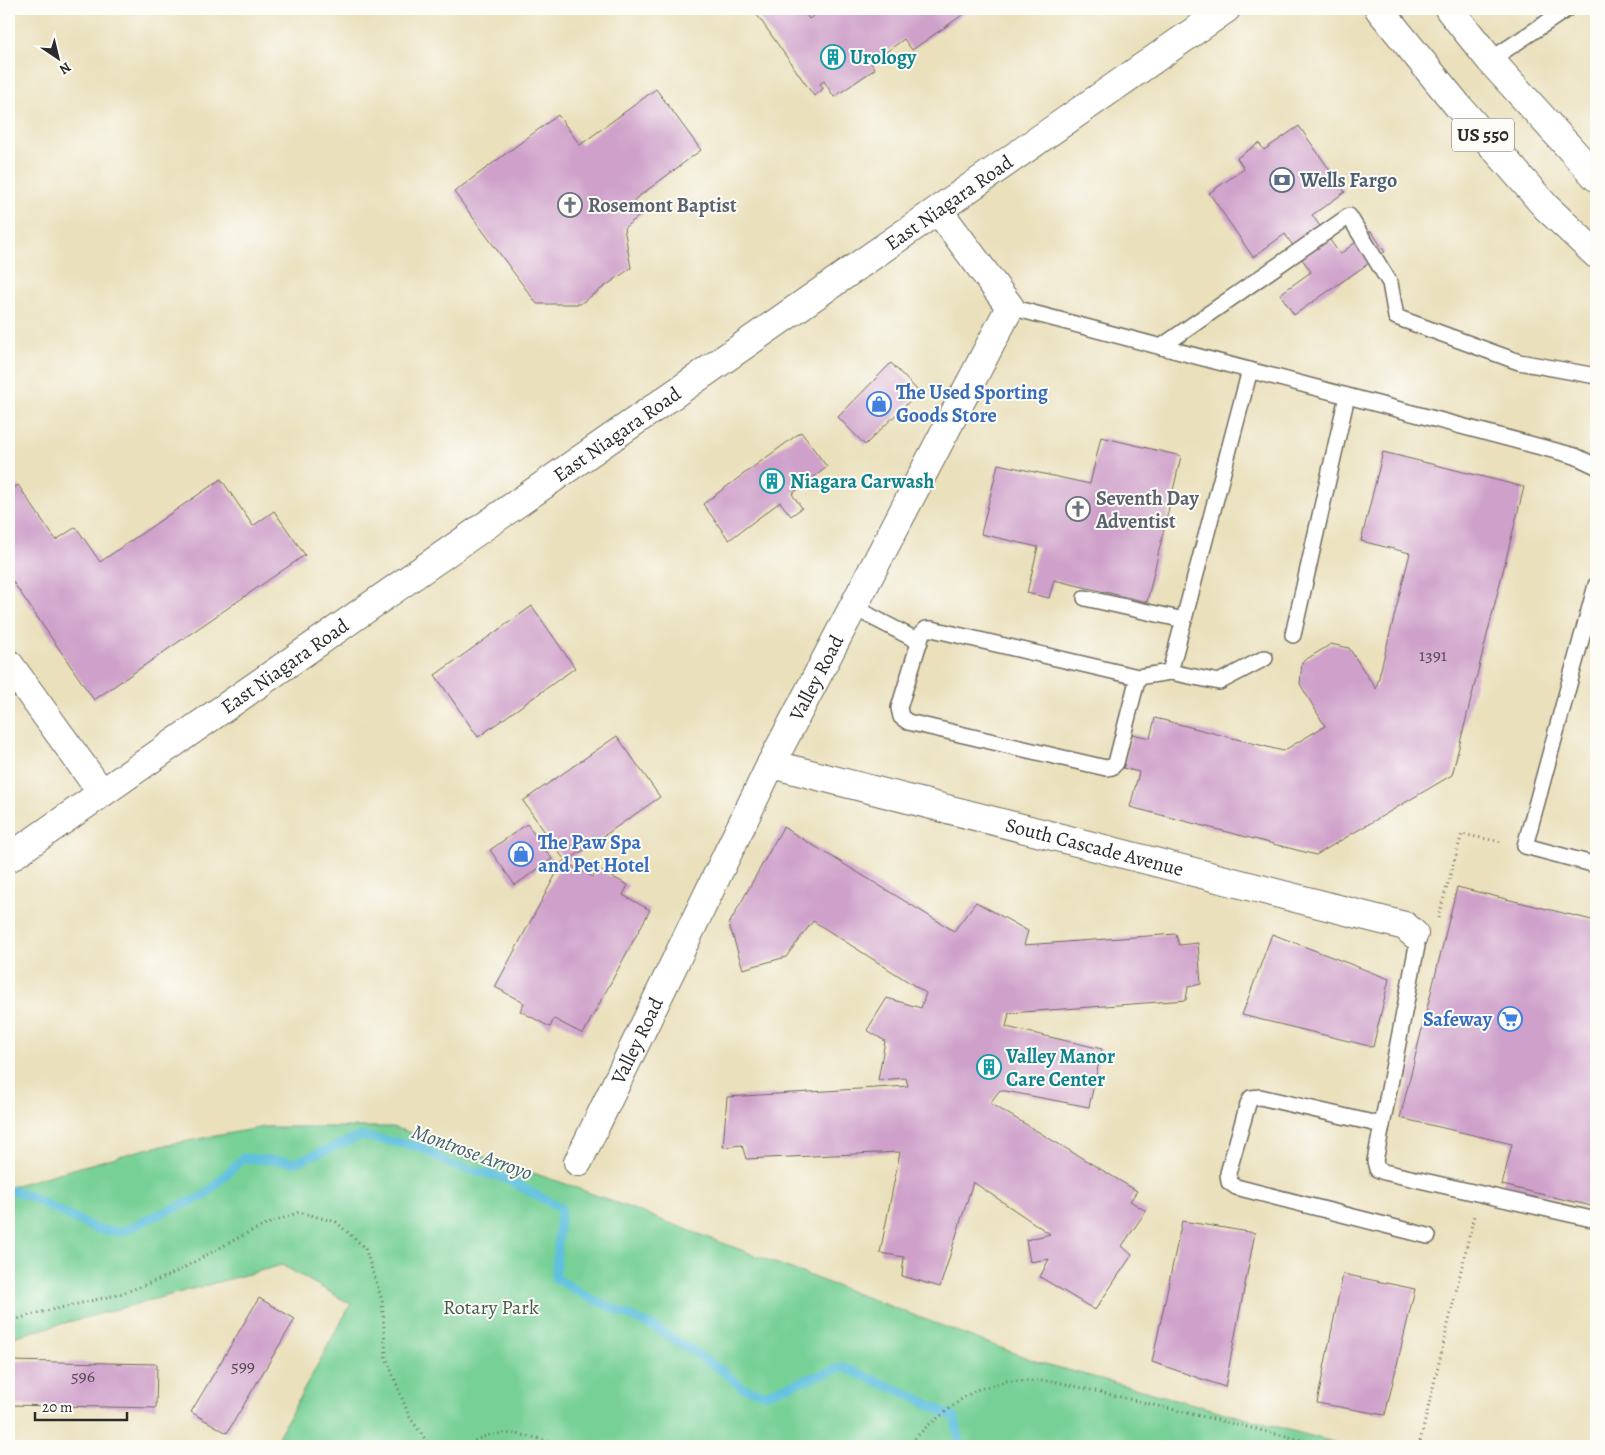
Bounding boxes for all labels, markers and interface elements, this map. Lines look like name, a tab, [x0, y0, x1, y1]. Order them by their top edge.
north arrow	[32, 32, 82, 82]
building icon: Urology	[820, 44, 846, 70]
place label: Urology	[850, 44, 917, 71]
text: N	[56, 58, 75, 79]
road number: US 550	[1452, 118, 1514, 152]
street label: East Niagara Road	[880, 148, 1018, 256]
bank icon: Wells Fargo	[1269, 167, 1295, 193]
place label: Wells Fargo	[1299, 167, 1397, 194]
church icon: Rosemont Baptist	[557, 192, 583, 218]
place label: Rosemont Baptist	[588, 192, 737, 219]
place label: The Used Sporting Goods Store	[896, 379, 1049, 429]
street label: East Niagara Road	[547, 380, 686, 488]
shop icon: The Used Sporting Goods Store	[866, 391, 892, 417]
building icon: Niagara Carwash	[759, 468, 785, 494]
place label: Niagara Carwash	[790, 468, 934, 495]
place label: Seventh Day Adventist	[1095, 485, 1199, 535]
church icon: Seventh Day Adventist	[1065, 496, 1091, 522]
street label: East Niagara Road	[215, 612, 354, 720]
street label: Valley Road	[782, 630, 850, 726]
house number: 1391	[1419, 643, 1447, 667]
street label: South Cascade Avenue	[1003, 811, 1187, 882]
place label: The Paw Spa and Pet Hotel	[538, 829, 650, 879]
shop icon: The Paw Spa and Pet Hotel	[508, 841, 534, 867]
street label: Valley Road	[604, 992, 670, 1089]
place label: Safeway	[1423, 1006, 1493, 1033]
supermarket icon: Safeway	[1497, 1006, 1523, 1032]
place label: Valley Manor Care Center	[1005, 1043, 1115, 1093]
building icon: Valley Manor Care Center	[976, 1054, 1002, 1080]
water label: Montrose Arroyo	[408, 1117, 536, 1187]
park label: Rotary Park	[443, 1294, 539, 1321]
house number: 599	[231, 1354, 255, 1378]
house number: 596	[71, 1364, 95, 1388]
scale bar	[35, 1390, 128, 1422]
text: 20 m	[42, 1397, 73, 1417]

